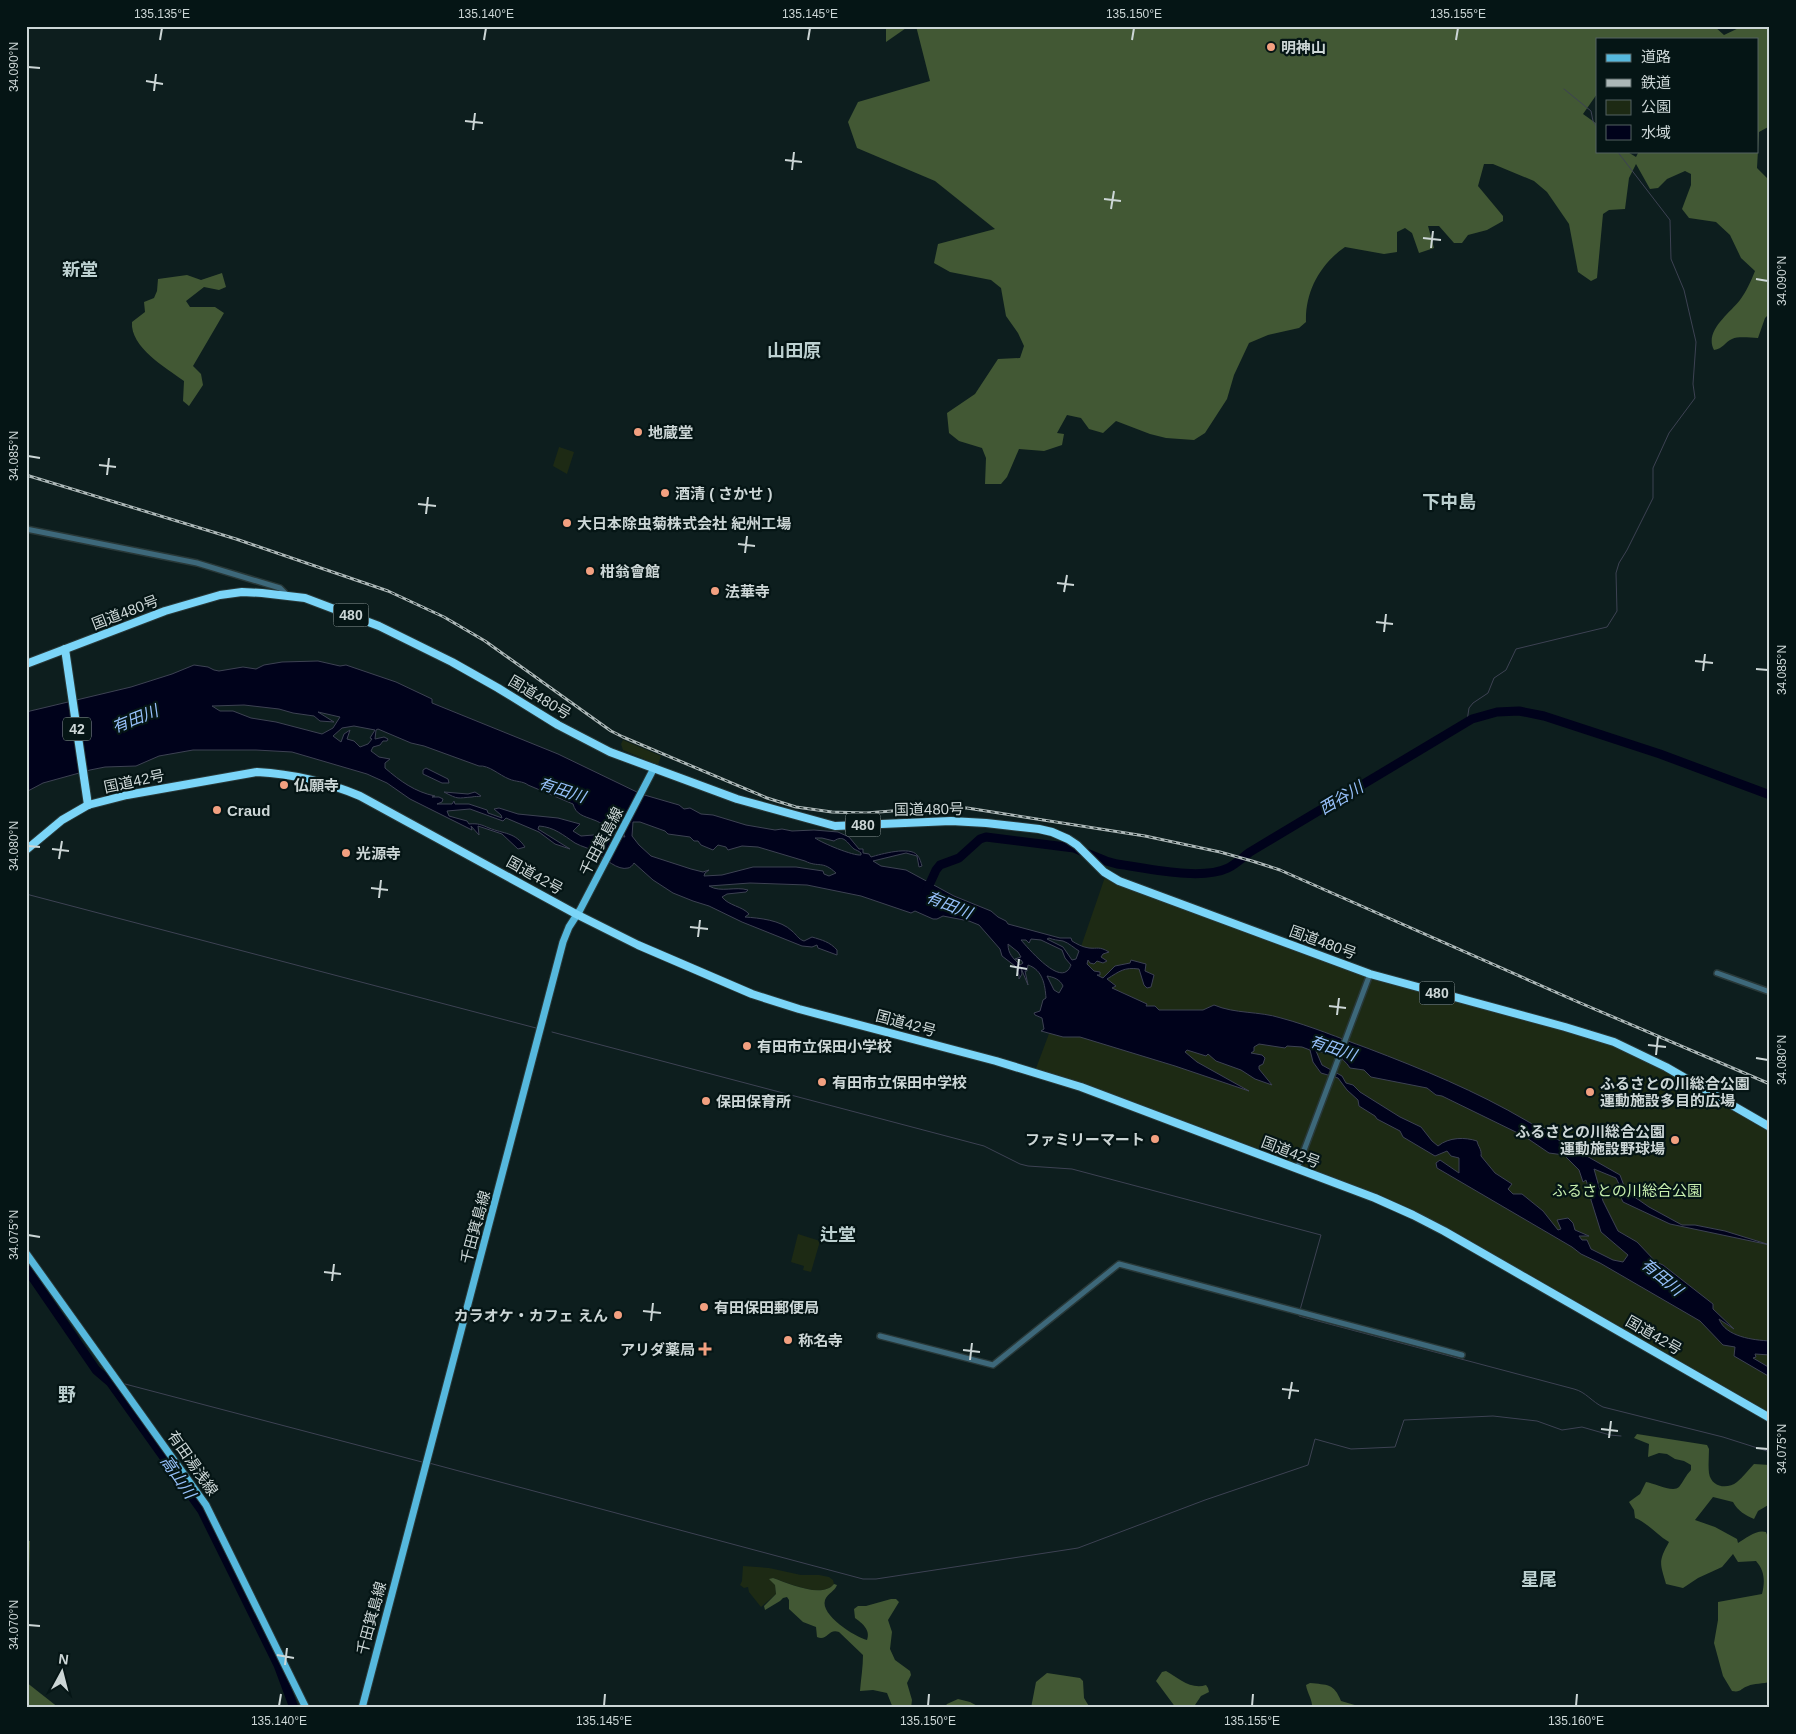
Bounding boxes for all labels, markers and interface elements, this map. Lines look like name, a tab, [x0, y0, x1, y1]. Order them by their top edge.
text: 135.135°E	[134, 7, 190, 21]
text: 135.140°E	[458, 7, 514, 21]
text: 135.145°E	[782, 7, 838, 21]
text: 135.150°E	[1106, 7, 1162, 21]
text: 135.155°E	[1430, 7, 1486, 21]
legend	[1596, 38, 1758, 152]
place label: 明神山	[1281, 39, 1326, 56]
marker: 明神山	[1265, 41, 1277, 53]
text: 34.090°N	[7, 42, 21, 92]
text: 道路	[1641, 48, 1671, 65]
text: 鉄道	[1641, 74, 1671, 91]
text: 公園	[1641, 98, 1671, 115]
text: 水域	[1641, 124, 1671, 141]
text: 34.090°N	[1775, 256, 1789, 306]
district label: 新堂	[62, 260, 98, 280]
district label: 山田原	[767, 341, 821, 361]
place label: 地蔵堂	[648, 424, 693, 441]
marker: 地蔵堂	[632, 426, 644, 438]
text: 34.085°N	[7, 431, 21, 481]
place label: 酒清 ( さかせ )	[675, 485, 773, 502]
marker: 酒清 ( さかせ )	[659, 487, 671, 499]
district label: 下中島	[1422, 492, 1476, 512]
place label: 大日本除虫菊株式会社 紀州工場	[577, 515, 791, 532]
marker: 大日本除虫菊株式会社 紀州工場	[561, 517, 573, 529]
place label: 柑翁會館	[600, 563, 660, 580]
marker: 柑翁會館	[584, 565, 596, 577]
place label: 法華寺	[725, 583, 770, 600]
marker: 法華寺	[709, 585, 721, 597]
street label: 国道480号	[89, 592, 161, 632]
road number: 480	[334, 604, 368, 626]
text: 34.085°N	[1775, 645, 1789, 695]
street label: 国道480号	[506, 672, 574, 722]
water label: 有田川	[110, 701, 162, 736]
road number: 42	[63, 718, 91, 741]
street label: 国道42号	[102, 766, 166, 796]
water label: 有田川	[537, 774, 589, 806]
place label: 仏願寺	[293, 777, 339, 794]
water label: 西谷川	[1316, 777, 1368, 818]
marker: 仏願寺	[278, 779, 290, 791]
street label: 国道480号	[894, 800, 964, 818]
place label: Craud	[227, 802, 270, 819]
marker: Craud	[211, 804, 223, 816]
street label: 千田箕島線	[576, 804, 626, 878]
road number: 480	[846, 814, 880, 836]
text: 34.080°N	[7, 821, 21, 871]
place label: 光源寺	[356, 845, 401, 862]
marker: 光源寺	[340, 847, 352, 859]
street label: 国道42号	[504, 853, 566, 897]
water label: 有田川	[924, 888, 976, 923]
street label: 国道480号	[1287, 922, 1359, 962]
road number: 480	[1420, 981, 1454, 1004]
street label: 国道42号	[874, 1007, 938, 1039]
water label: 有田川	[1308, 1032, 1360, 1064]
text: 34.080°N	[1775, 1035, 1789, 1085]
place label: 有田市立保田小学校	[757, 1038, 892, 1055]
marker: 有田市立保田小学校	[741, 1040, 753, 1052]
place label: 有田市立保田中学校	[832, 1074, 967, 1091]
place label: ふるさとの川総合公園 運動施設多目的広場	[1600, 1075, 1750, 1109]
marker: 有田市立保田中学校	[816, 1076, 828, 1088]
marker: ふるさとの川総合公園 運動施設多目的広場	[1584, 1086, 1596, 1098]
place label: 保田保育所	[716, 1093, 791, 1110]
marker: 保田保育所	[700, 1095, 712, 1107]
place label: ふるさとの川総合公園 運動施設野球場	[1515, 1123, 1665, 1157]
place label: ファミリーマート	[1025, 1131, 1145, 1148]
marker: ファミリーマート	[1149, 1133, 1161, 1145]
street label: 国道42号	[1259, 1133, 1323, 1171]
marker: ふるさとの川総合公園 運動施設野球場	[1669, 1134, 1681, 1146]
park label: ふるさとの川総合公園	[1552, 1182, 1702, 1199]
street label: 千田箕島線	[457, 1189, 493, 1265]
text: 34.075°N	[7, 1210, 21, 1260]
district label: 辻堂	[820, 1225, 856, 1245]
water label: 有田川	[1638, 1255, 1687, 1300]
place label: 有田保田郵便局	[714, 1299, 819, 1316]
marker: 有田保田郵便局	[698, 1301, 710, 1313]
place label: カラオケ・カフェ えん	[454, 1307, 608, 1324]
marker: カラオケ・カフェ えん	[612, 1309, 624, 1321]
street label: 国道42号	[1623, 1312, 1685, 1358]
place label: 称名寺	[798, 1332, 843, 1349]
marker: 称名寺	[782, 1334, 794, 1346]
place label: アリダ薬局	[620, 1341, 695, 1358]
marker: アリダ薬局	[699, 1343, 711, 1355]
district label: 野	[58, 1385, 76, 1405]
text: 34.075°N	[1775, 1424, 1789, 1474]
street label: 有田湯浅線	[165, 1427, 221, 1499]
water label: 高山川	[157, 1452, 200, 1503]
district label: 星尾	[1521, 1570, 1557, 1590]
street label: 千田箕島線	[353, 1580, 389, 1656]
text: 34.070°N	[7, 1600, 21, 1650]
north arrow	[38, 1646, 88, 1696]
text: N	[58, 1651, 70, 1668]
text: 135.140°E	[251, 1714, 307, 1728]
text: 135.145°E	[576, 1714, 632, 1728]
text: 135.150°E	[900, 1714, 956, 1728]
text: 135.155°E	[1224, 1714, 1280, 1728]
text: 135.160°E	[1548, 1714, 1604, 1728]

